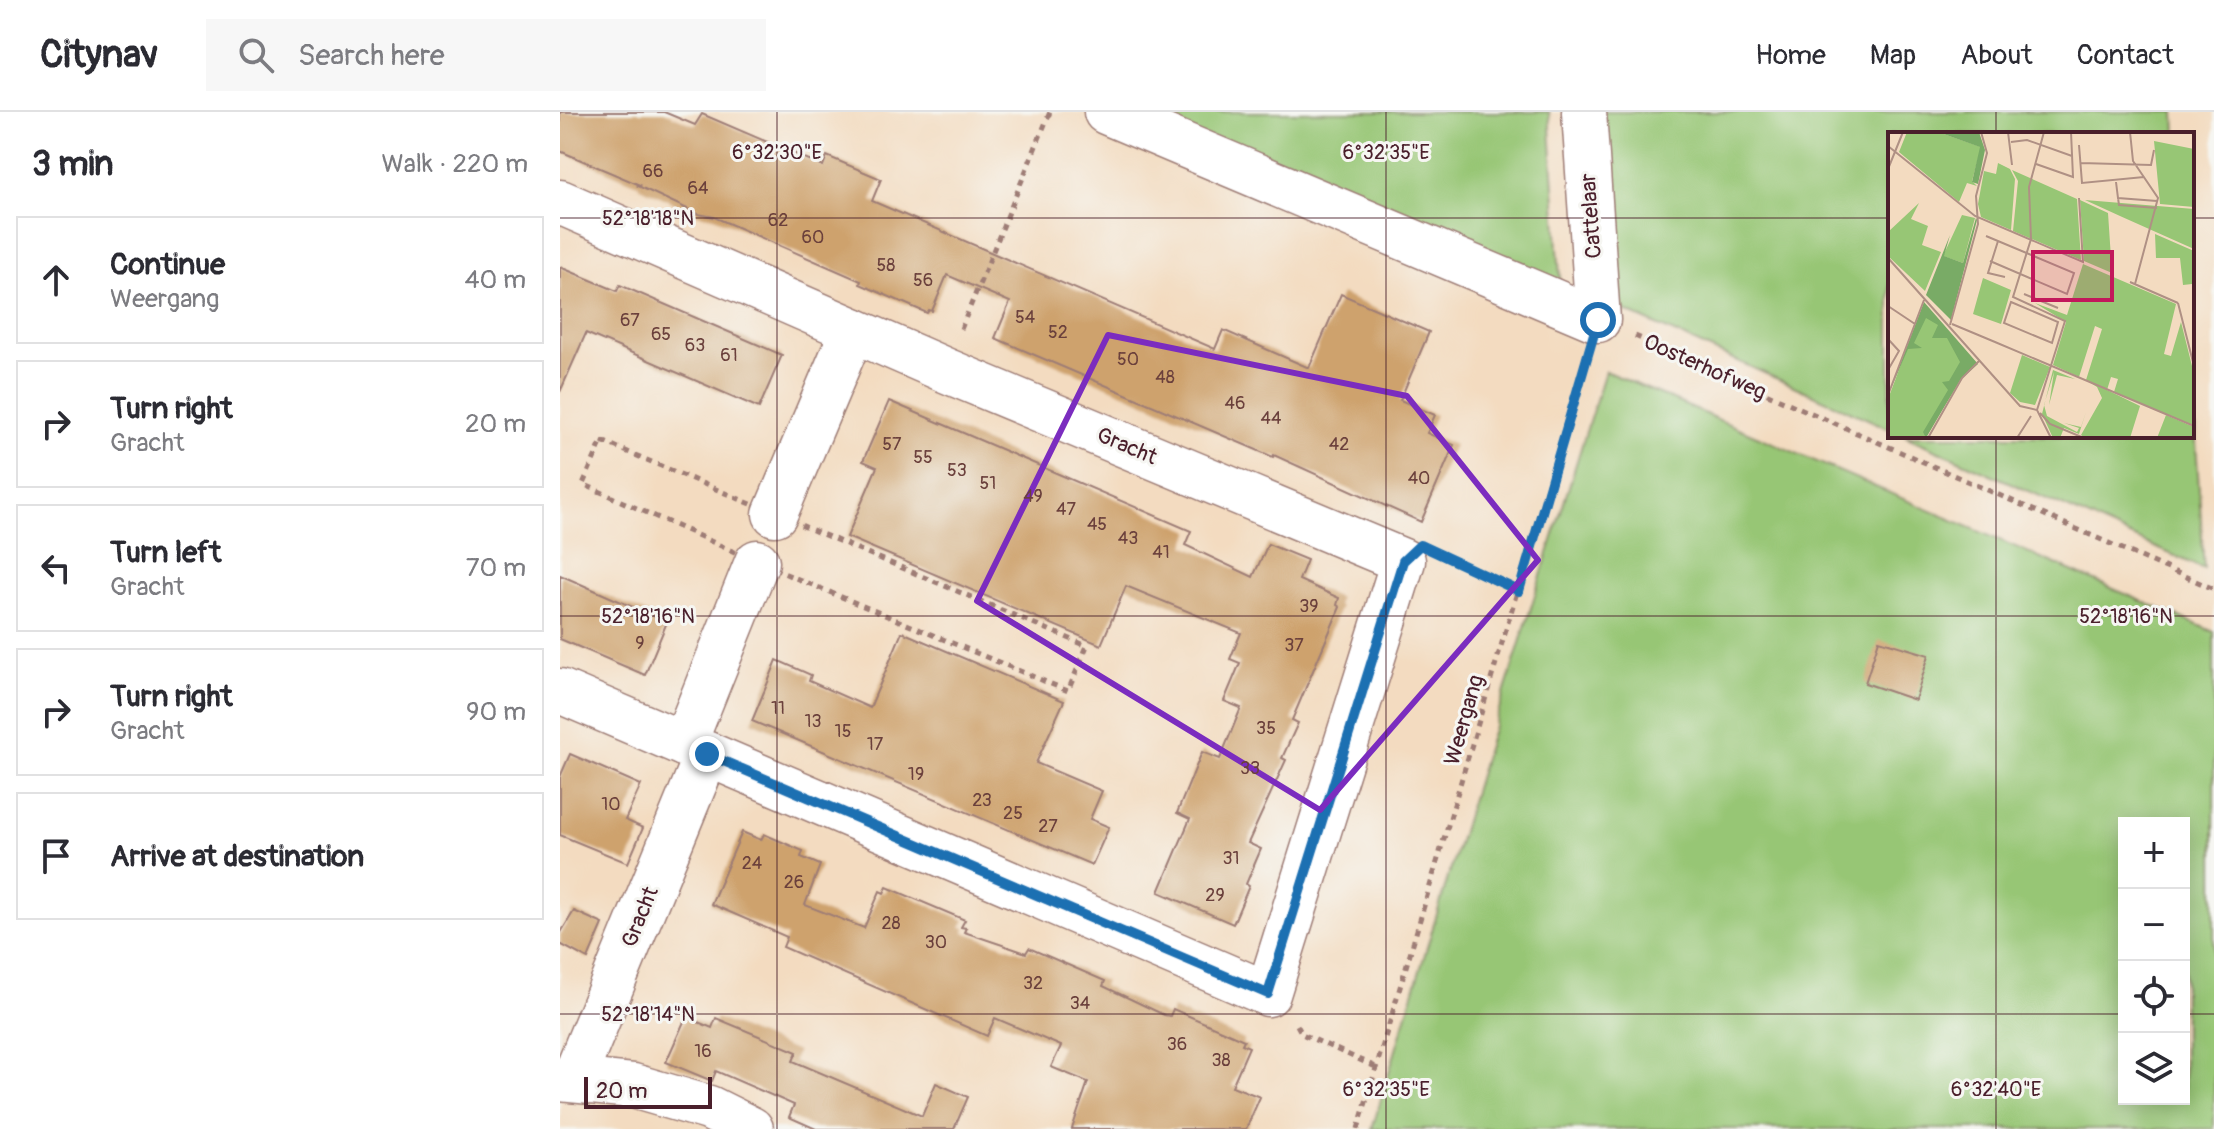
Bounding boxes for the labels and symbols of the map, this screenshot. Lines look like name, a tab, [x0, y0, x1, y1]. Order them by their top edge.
inset map	[1888, 132, 2194, 438]
text: 6°32'30"E	[732, 140, 822, 165]
text: 6°32'35"E	[1342, 140, 1430, 165]
house number: 66	[643, 160, 663, 183]
street label: Cattelaar	[1574, 172, 1608, 260]
house number: 64	[688, 177, 709, 200]
text: 52°18'18"N	[602, 206, 694, 231]
house number: 62	[768, 209, 788, 232]
house number: 60	[802, 226, 824, 249]
house number: 58	[877, 254, 895, 277]
house number: 56	[913, 269, 933, 292]
route start	[1580, 302, 1616, 338]
house number: 54	[1015, 306, 1036, 329]
house number: 67	[620, 309, 640, 332]
house number: 52	[1048, 321, 1068, 344]
house number: 65	[651, 323, 671, 346]
street label: Oosterhofweg	[1639, 328, 1771, 406]
house number: 63	[685, 334, 705, 357]
house number: 61	[720, 344, 738, 367]
house number: 50	[1117, 348, 1139, 371]
house number: 48	[1155, 366, 1175, 389]
house number: 46	[1225, 392, 1245, 415]
house number: 44	[1261, 407, 1282, 430]
street label: Gracht	[1093, 421, 1162, 471]
house number: 57	[882, 433, 902, 456]
house number: 42	[1329, 433, 1349, 456]
house number: 55	[913, 446, 933, 469]
house number: 53	[947, 459, 967, 482]
house number: 40	[1408, 467, 1430, 490]
house number: 51	[980, 472, 996, 495]
house number: 49	[1023, 485, 1043, 508]
house number: 47	[1056, 498, 1076, 521]
house number: 45	[1087, 513, 1107, 536]
house number: 43	[1118, 527, 1138, 550]
house number: 41	[1152, 541, 1170, 564]
house number: 39	[1299, 595, 1319, 618]
text: 52°18'16"N	[601, 604, 695, 629]
text: 52°18'16"N	[2079, 604, 2173, 629]
house number: 9	[635, 632, 645, 655]
house number: 37	[1284, 634, 1304, 657]
street label: Weergang	[1438, 672, 1490, 768]
house number: 11	[771, 697, 785, 720]
house number: 13	[804, 710, 822, 733]
house number: 35	[1256, 717, 1276, 740]
house number: 15	[835, 720, 851, 743]
house number: 17	[867, 733, 884, 756]
route end	[689, 736, 725, 772]
house number: 33	[1240, 757, 1260, 780]
house number: 19	[908, 763, 924, 786]
house number: 23	[972, 789, 992, 812]
house number: 10	[601, 793, 621, 816]
house number: 25	[1003, 802, 1023, 825]
house number: 27	[1038, 815, 1058, 838]
house number: 31	[1222, 847, 1240, 870]
house number: 24	[742, 852, 763, 875]
house number: 26	[784, 871, 804, 894]
street label: Gracht	[615, 882, 665, 951]
house number: 29	[1205, 884, 1225, 907]
house number: 28	[881, 912, 901, 935]
house number: 30	[925, 931, 947, 954]
house number: 32	[1023, 972, 1043, 995]
house number: 34	[1070, 992, 1091, 1015]
text: 52°18'14"N	[601, 1002, 695, 1027]
house number: 36	[1167, 1033, 1187, 1056]
house number: 16	[694, 1040, 712, 1063]
house number: 38	[1211, 1049, 1231, 1072]
scale bar	[584, 1073, 712, 1109]
text: 6°32'35"E	[1342, 1077, 1430, 1102]
text: 6°32'40"E	[1951, 1077, 2041, 1102]

